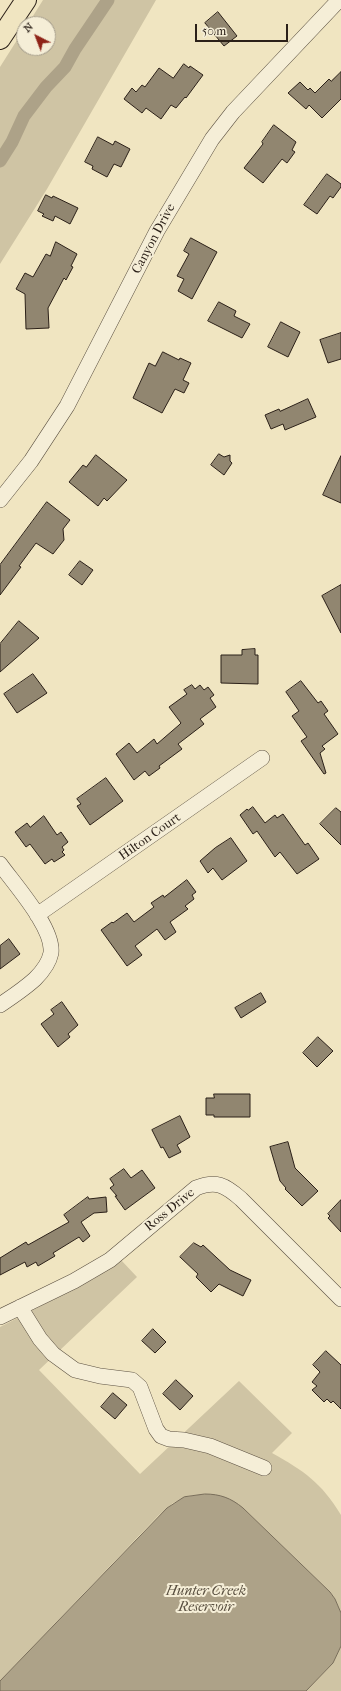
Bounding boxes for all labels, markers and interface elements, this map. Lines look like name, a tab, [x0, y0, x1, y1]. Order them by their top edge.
north arrow	[16, 16, 56, 56]
scale bar	[197, 16, 290, 42]
text: N	[21, 20, 36, 35]
text: 50 m	[202, 24, 226, 38]
street label: Canyon Drive	[129, 201, 179, 277]
street label: Hilton Court	[116, 810, 184, 864]
street label: Ross Drive	[142, 1185, 198, 1235]
water label: Hunter Creek Reservoir	[166, 1584, 246, 1616]

